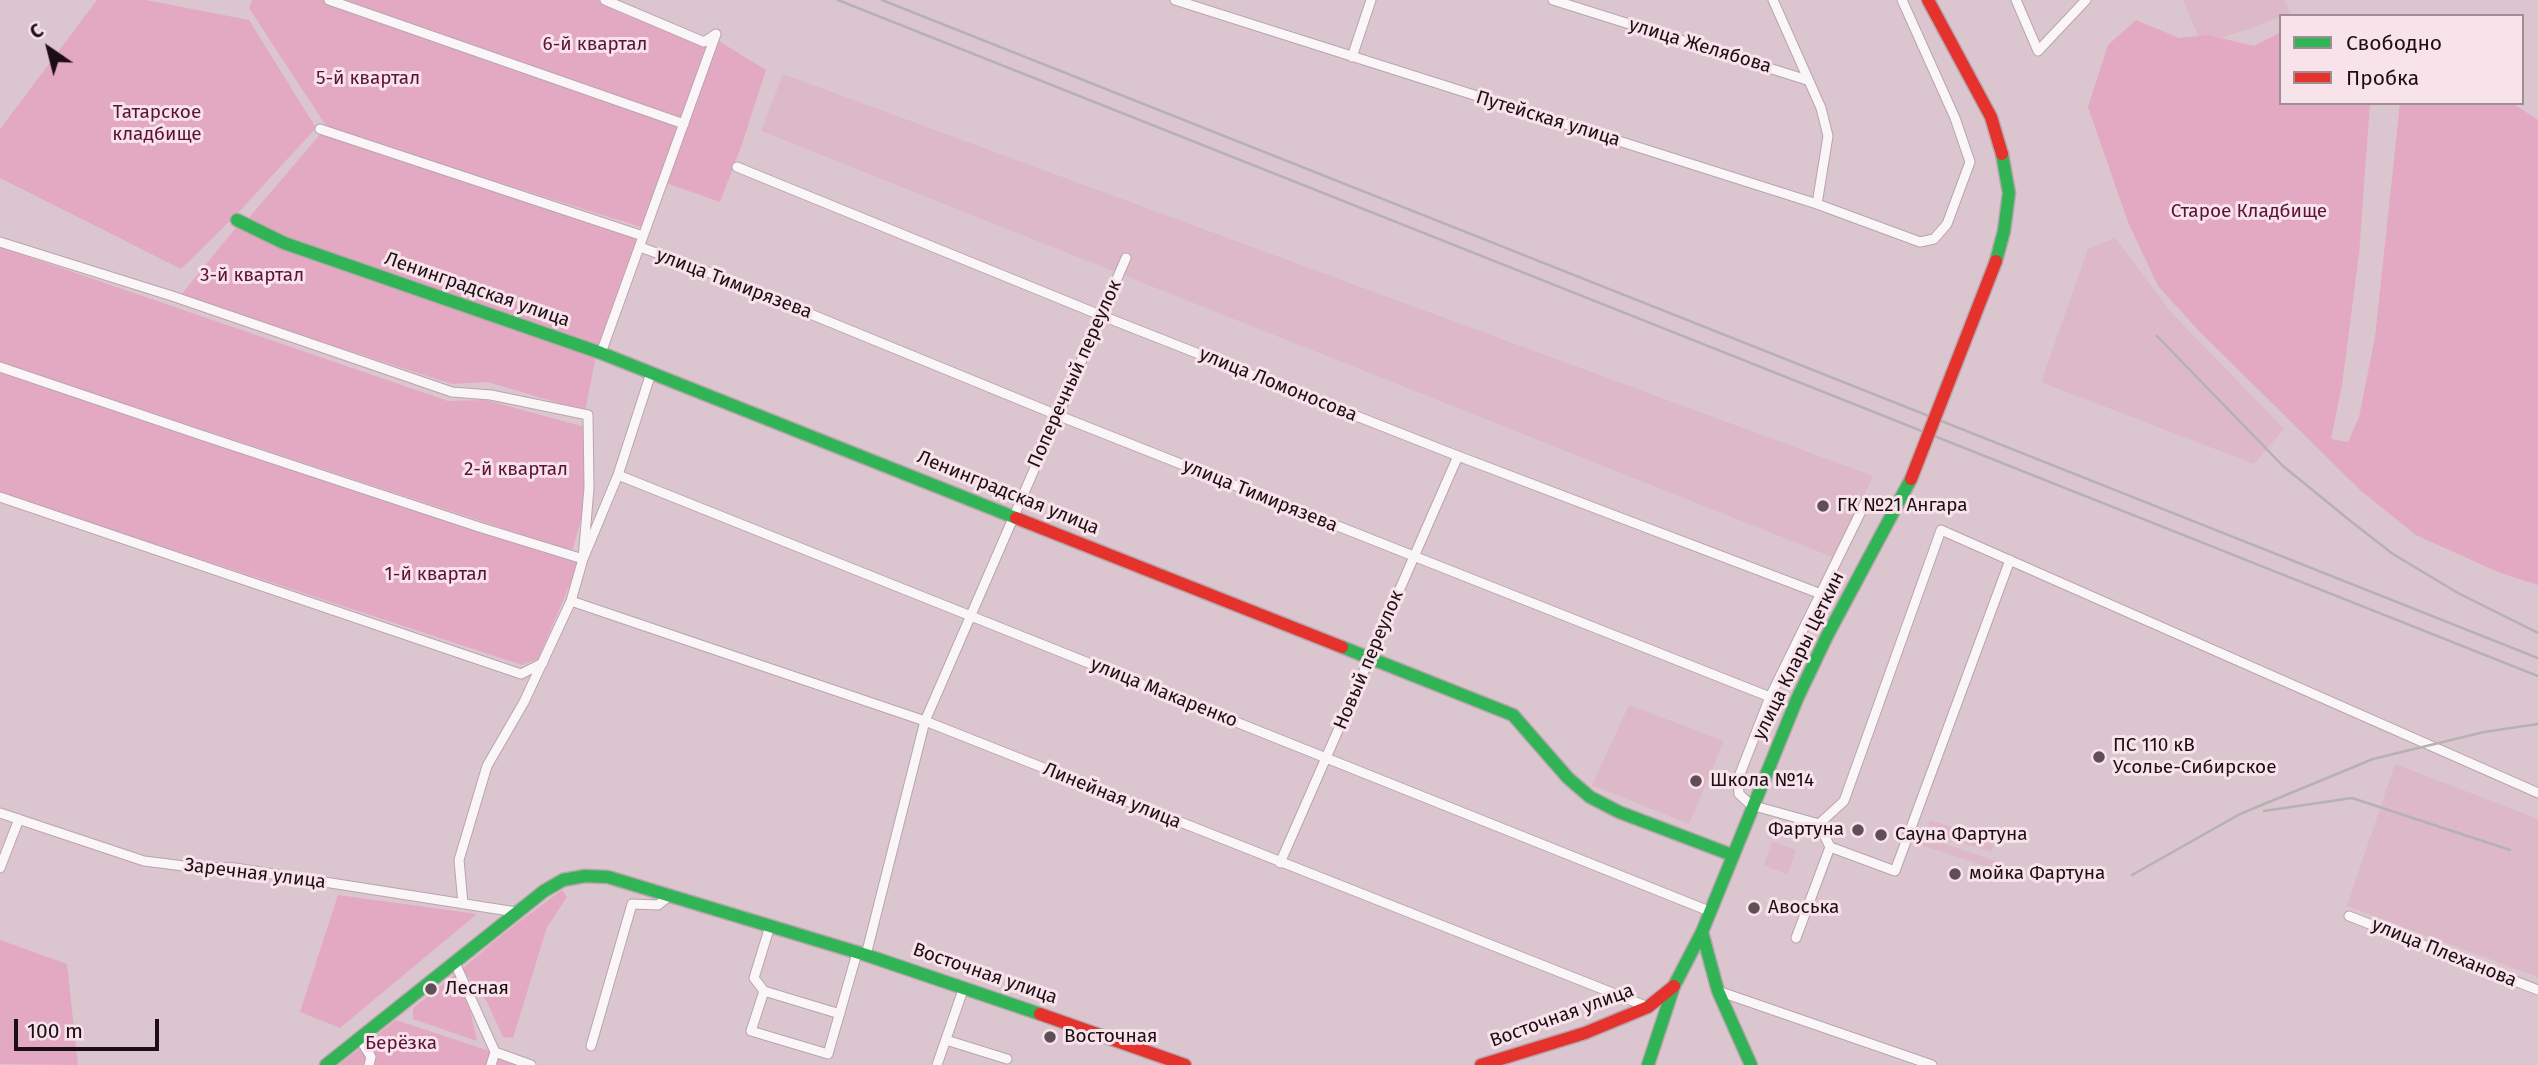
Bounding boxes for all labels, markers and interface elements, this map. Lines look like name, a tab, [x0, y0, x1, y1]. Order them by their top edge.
street label: улица Желябова	[1626, 13, 1774, 79]
north arrow	[14, 14, 84, 84]
legend	[2279, 14, 2524, 105]
text: С	[26, 19, 48, 44]
text: Свободно	[2346, 30, 2442, 56]
park label: 6-й квартал	[543, 34, 647, 56]
text: Пробка	[2346, 65, 2419, 91]
park label: 5-й квартал	[316, 68, 420, 90]
street label: Путейская улица	[1473, 86, 1623, 152]
park label: Татарское кладбище	[112, 102, 202, 146]
park label: Старое Кладбище	[2171, 201, 2327, 223]
street label: улица Тимирязева	[653, 244, 815, 324]
street label: Ленинградская улица	[381, 248, 573, 332]
park label: 3-й квартал	[200, 265, 304, 287]
street label: Поперечный переулок	[1023, 276, 1127, 472]
street label: улица Ломоносова	[1196, 343, 1360, 427]
street label: Ленинградская улица	[914, 446, 1102, 540]
street label: улица Тимирязева	[1179, 455, 1341, 537]
park label: 2-й квартал	[464, 459, 568, 481]
place label: ГК №21 Ангара	[1837, 495, 1968, 517]
marker: ГК №21 Ангара	[1815, 498, 1831, 514]
park label: 1-й квартал	[385, 564, 487, 586]
street label: улица Клары Цеткин	[1748, 568, 1850, 744]
street label: Новый переулок	[1329, 587, 1409, 733]
street label: улица Макаренко	[1087, 653, 1241, 733]
place label: ПС 110 кВ Усолье-Сибирское	[2113, 735, 2277, 779]
marker: ПС 110 кВ Усолье-Сибирское	[2091, 749, 2107, 765]
street label: Линейная улица	[1040, 758, 1184, 834]
place label: Школа №14	[1710, 770, 1814, 792]
marker: Школа №14	[1688, 773, 1704, 789]
place label: Фартуна	[1768, 819, 1844, 841]
marker: Фартуна	[1850, 822, 1866, 838]
place label: Сауна Фартуна	[1895, 824, 2028, 846]
marker: Сауна Фартуна	[1873, 827, 1889, 843]
street label: Заречная улица	[183, 854, 327, 894]
place label: мойка Фартуна	[1969, 863, 2105, 885]
marker: мойка Фартуна	[1947, 866, 1963, 882]
place label: Авоська	[1768, 897, 1839, 919]
marker: Авоська	[1746, 900, 1762, 916]
street label: улица Плеханова	[2368, 914, 2520, 992]
street label: Восточная улица	[910, 939, 1060, 1009]
place label: Лесная	[445, 978, 509, 1000]
street label: Восточная улица	[1487, 979, 1637, 1053]
marker: Лесная	[423, 981, 439, 997]
scale bar	[18, 1006, 163, 1050]
text: 100 m	[27, 1018, 83, 1044]
place label: Восточная	[1064, 1026, 1157, 1048]
marker: Восточная	[1042, 1029, 1058, 1045]
park label: Берёзка	[365, 1033, 437, 1055]

